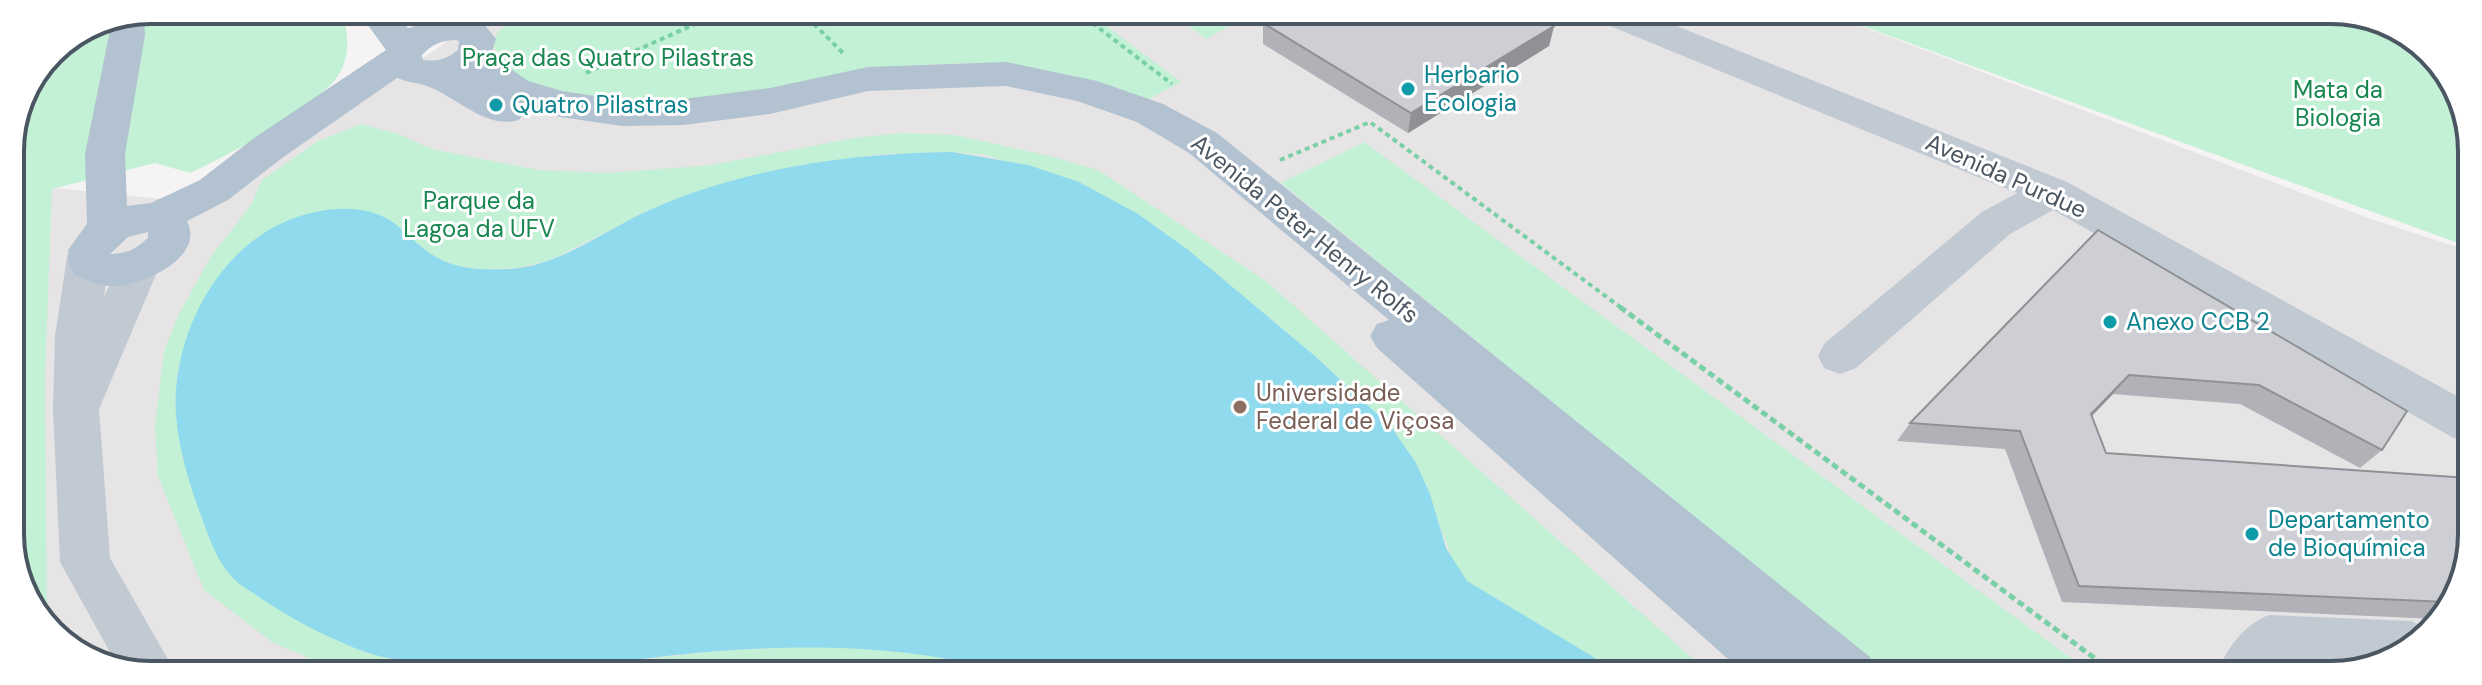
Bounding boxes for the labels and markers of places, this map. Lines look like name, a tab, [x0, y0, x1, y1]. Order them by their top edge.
place label: Herbario Ecologia	[1424, 59, 1520, 118]
marker: Herbario Ecologia	[1399, 80, 1417, 98]
place label: Quatro Pilastras	[512, 89, 689, 120]
marker: Quatro Pilastras	[487, 96, 505, 114]
place label: Anexo CCB 2	[2126, 306, 2270, 337]
marker: Anexo CCB 2	[2101, 313, 2119, 331]
place label: Universidade Federal de Viçosa	[1256, 377, 1454, 436]
marker: Universidade Federal de Viçosa	[1231, 398, 1249, 416]
place label: Departamento de Bioquímica	[2268, 504, 2430, 563]
marker: Departamento de Bioquímica	[2243, 525, 2261, 543]

